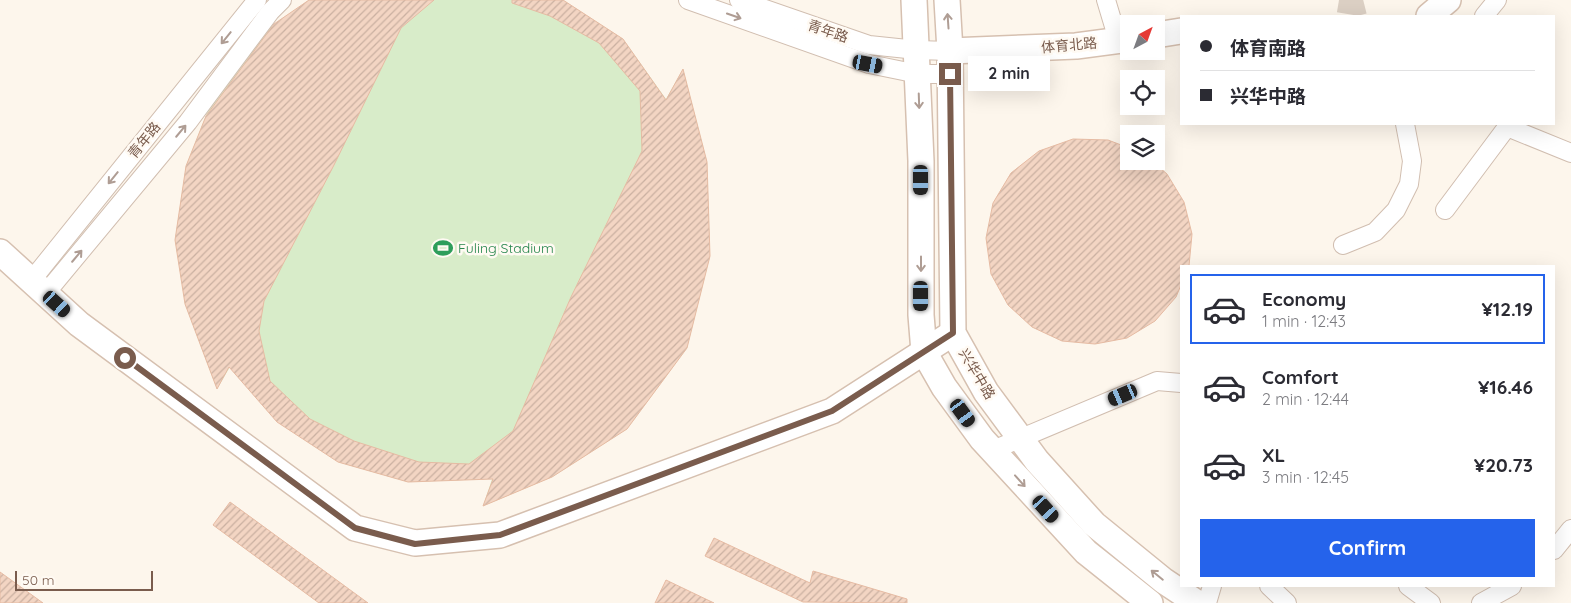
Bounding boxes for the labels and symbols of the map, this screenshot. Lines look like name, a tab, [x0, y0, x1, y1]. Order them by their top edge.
one-way arrow	[726, 12, 741, 21]
one-way arrow	[943, 14, 953, 30]
north arrow	[1120, 15, 1165, 60]
street label: 青年路	[805, 16, 851, 46]
one-way arrow	[221, 31, 232, 44]
street label: 体育北路	[1040, 34, 1098, 56]
car	[851, 54, 884, 74]
callout: 2 min	[968, 56, 1050, 92]
route end	[939, 63, 961, 85]
one-way arrow	[914, 93, 923, 109]
street label: 青年路	[124, 118, 164, 162]
one-way arrow	[175, 125, 186, 138]
car	[913, 165, 928, 195]
one-way arrow	[108, 172, 119, 185]
sports icon: Fuling Stadium	[432, 237, 454, 259]
place label: Fuling Stadium	[458, 239, 554, 257]
one-way arrow	[71, 250, 82, 263]
one-way arrow	[916, 255, 926, 271]
car	[913, 281, 928, 311]
car	[40, 288, 73, 320]
street label: 兴华中路	[955, 345, 999, 403]
route start	[114, 347, 136, 369]
car	[1106, 382, 1139, 408]
car	[948, 396, 977, 430]
one-way arrow	[1014, 474, 1026, 487]
car	[1030, 493, 1061, 525]
scale bar	[15, 568, 152, 591]
one-way arrow	[1151, 570, 1164, 581]

